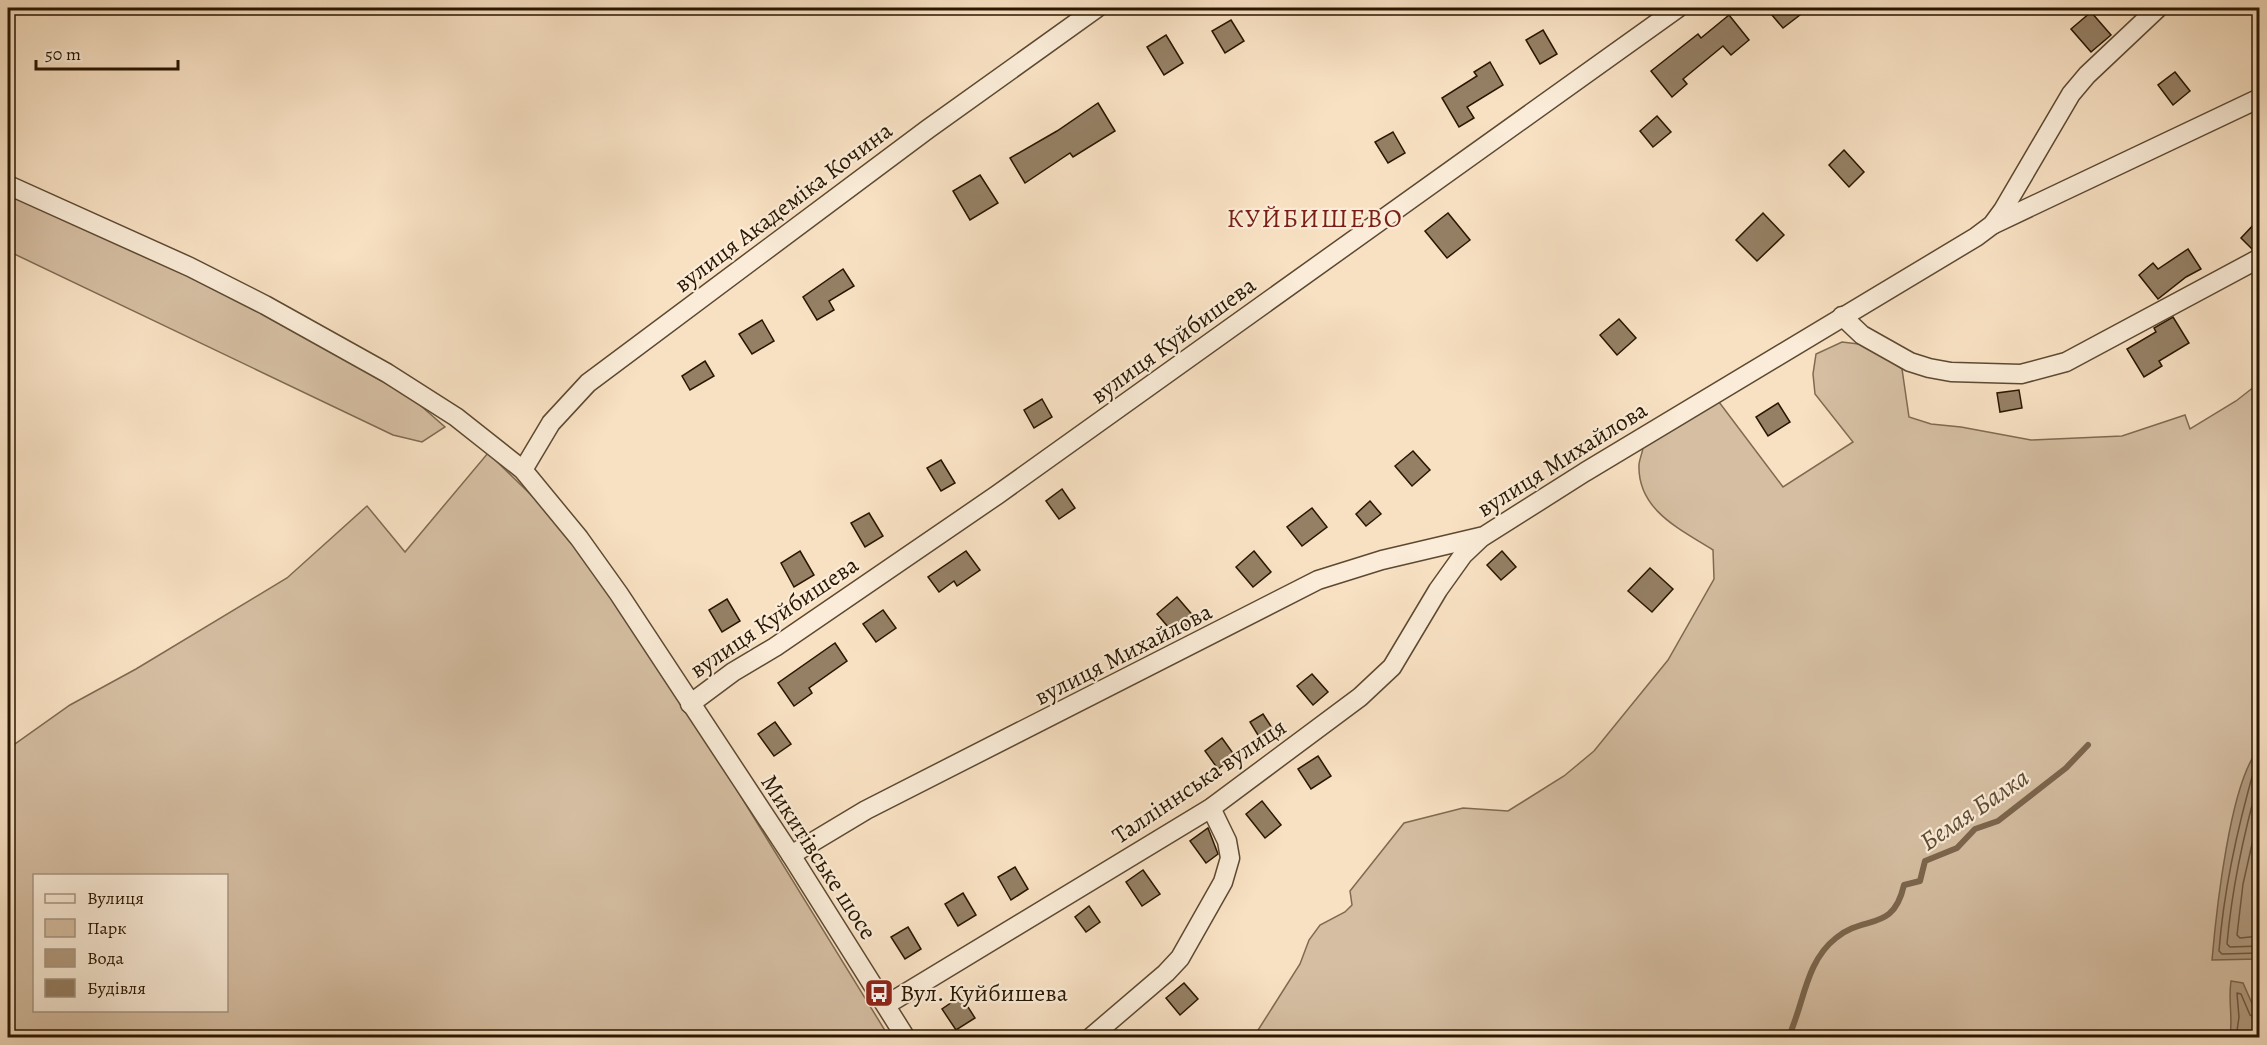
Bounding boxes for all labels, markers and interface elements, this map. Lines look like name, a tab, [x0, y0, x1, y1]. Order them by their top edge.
scale bar	[36, 33, 178, 71]
text: 50 m	[45, 42, 81, 66]
street label: вулиця Академіка Кочина	[667, 114, 899, 300]
district label: КУЙБИШЕВО	[1227, 201, 1403, 236]
street label: вулиця Куйбишева	[1084, 269, 1262, 411]
street label: вулиця Михайлова	[1471, 394, 1653, 524]
street label: вулиця Куйбишева	[683, 549, 865, 685]
street label: вулиця Михайлова	[1029, 595, 1217, 713]
street label: Талліннська вулиця	[1106, 711, 1292, 851]
water label: Белая Балка	[1913, 760, 2036, 859]
street label: Микитівське шосе	[754, 768, 884, 946]
legend	[33, 874, 228, 1012]
text: Вулиця	[87, 886, 144, 910]
text: Парк	[87, 916, 127, 940]
text: Вода	[87, 946, 125, 970]
text: Будівля	[87, 976, 146, 1000]
bus stop icon: Вул. Куйбишева	[863, 977, 895, 1009]
place label: Вул. Куйбишева	[900, 977, 1068, 1009]

